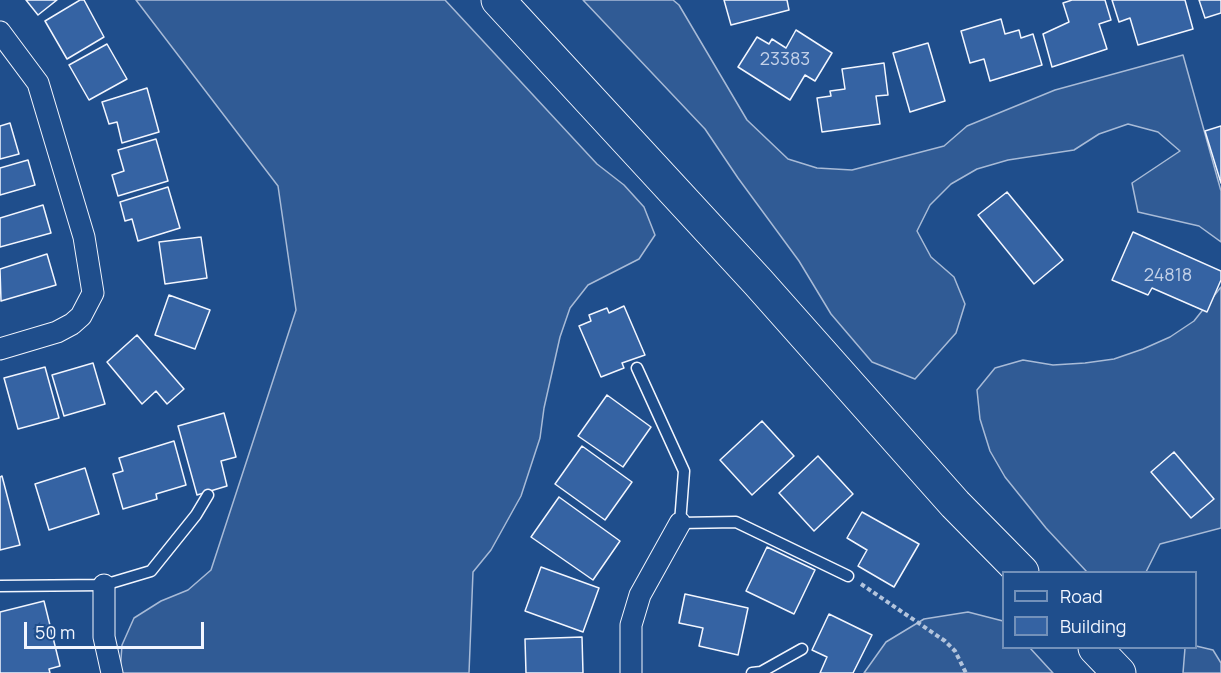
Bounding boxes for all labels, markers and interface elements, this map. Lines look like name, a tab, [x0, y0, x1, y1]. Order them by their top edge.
house number: 23383	[760, 49, 810, 71]
house number: 24818	[1144, 265, 1192, 287]
legend	[1002, 571, 1197, 649]
text: Road	[1060, 584, 1103, 608]
scale bar	[27, 610, 207, 648]
text: Building	[1060, 614, 1126, 638]
text: 50 m	[35, 620, 75, 644]

